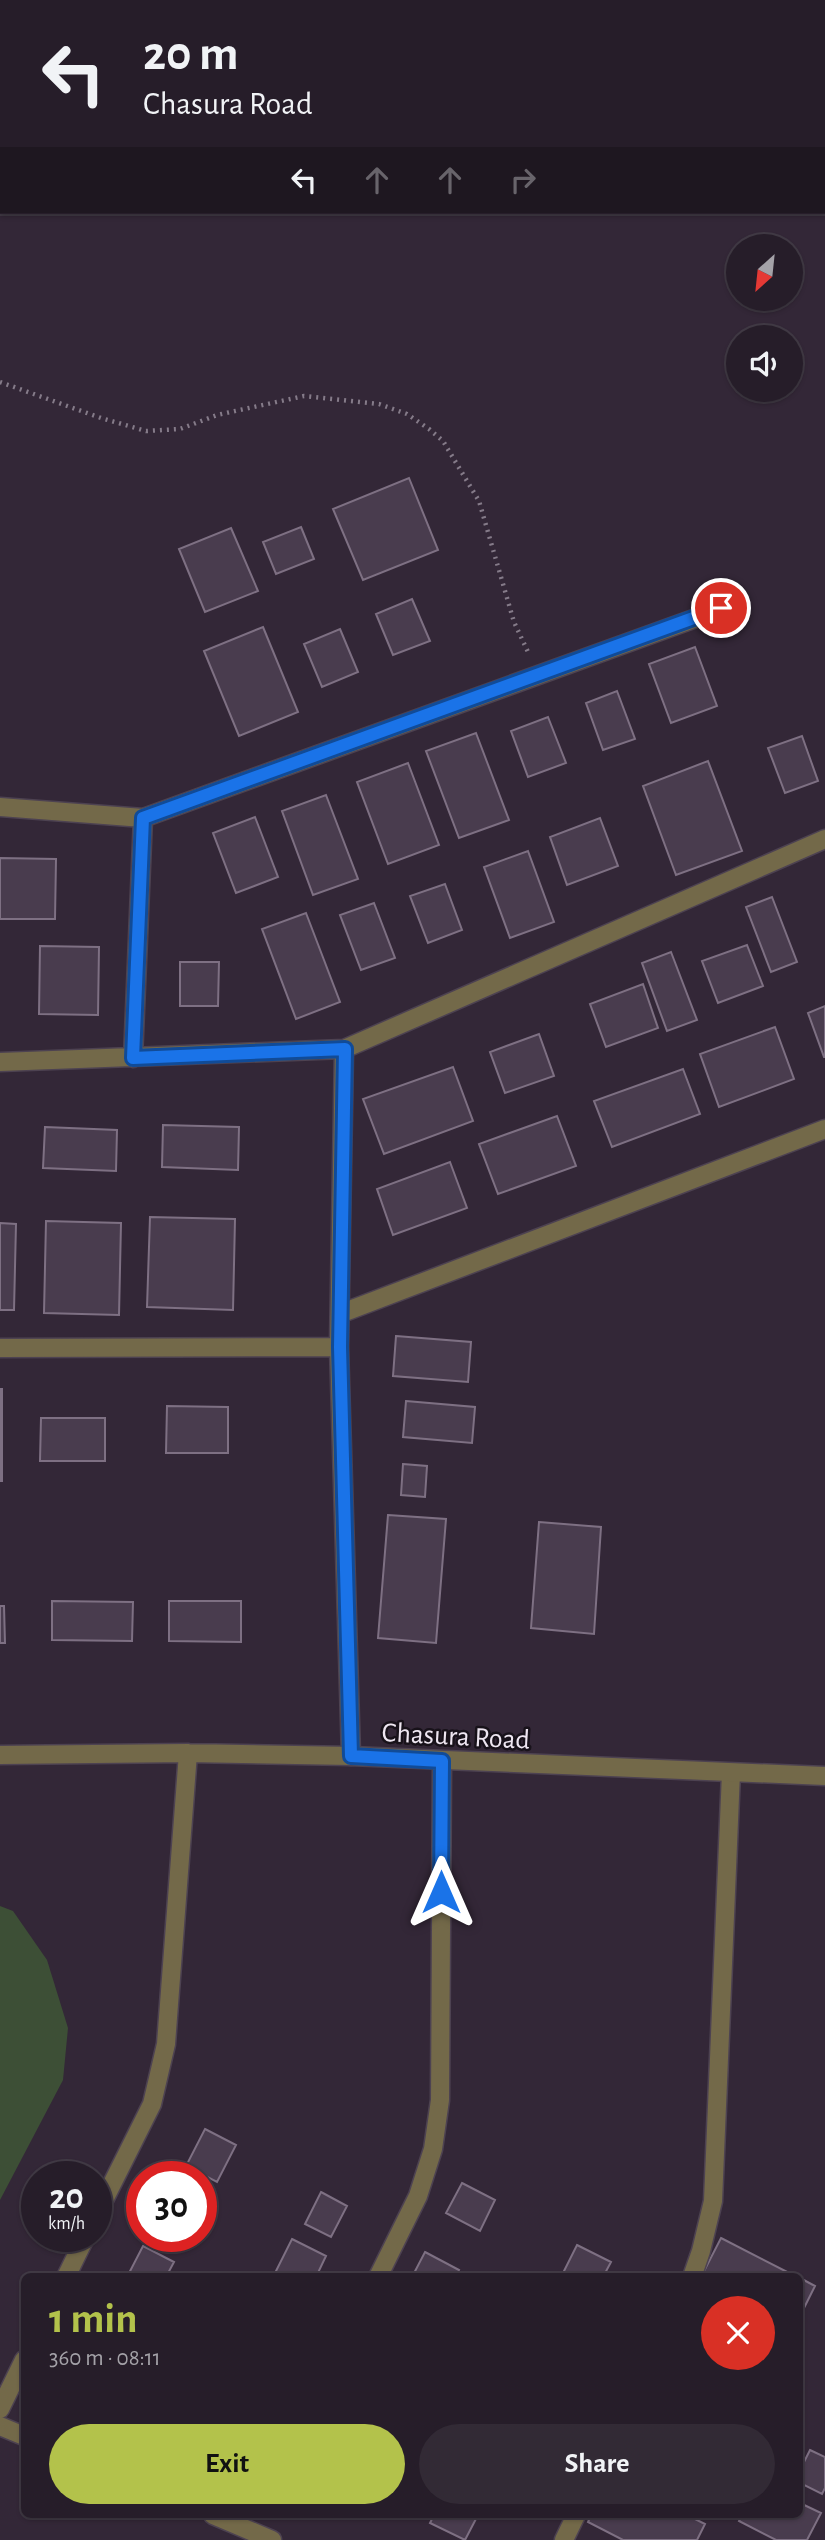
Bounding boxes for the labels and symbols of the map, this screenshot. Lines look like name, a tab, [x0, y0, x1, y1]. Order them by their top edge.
north arrow	[726, 234, 803, 312]
pin	[691, 578, 751, 638]
street label: Chasura Road	[381, 1719, 531, 1755]
position arrow	[404, 1855, 478, 1929]
speed limit sign: 30	[126, 2161, 217, 2252]

